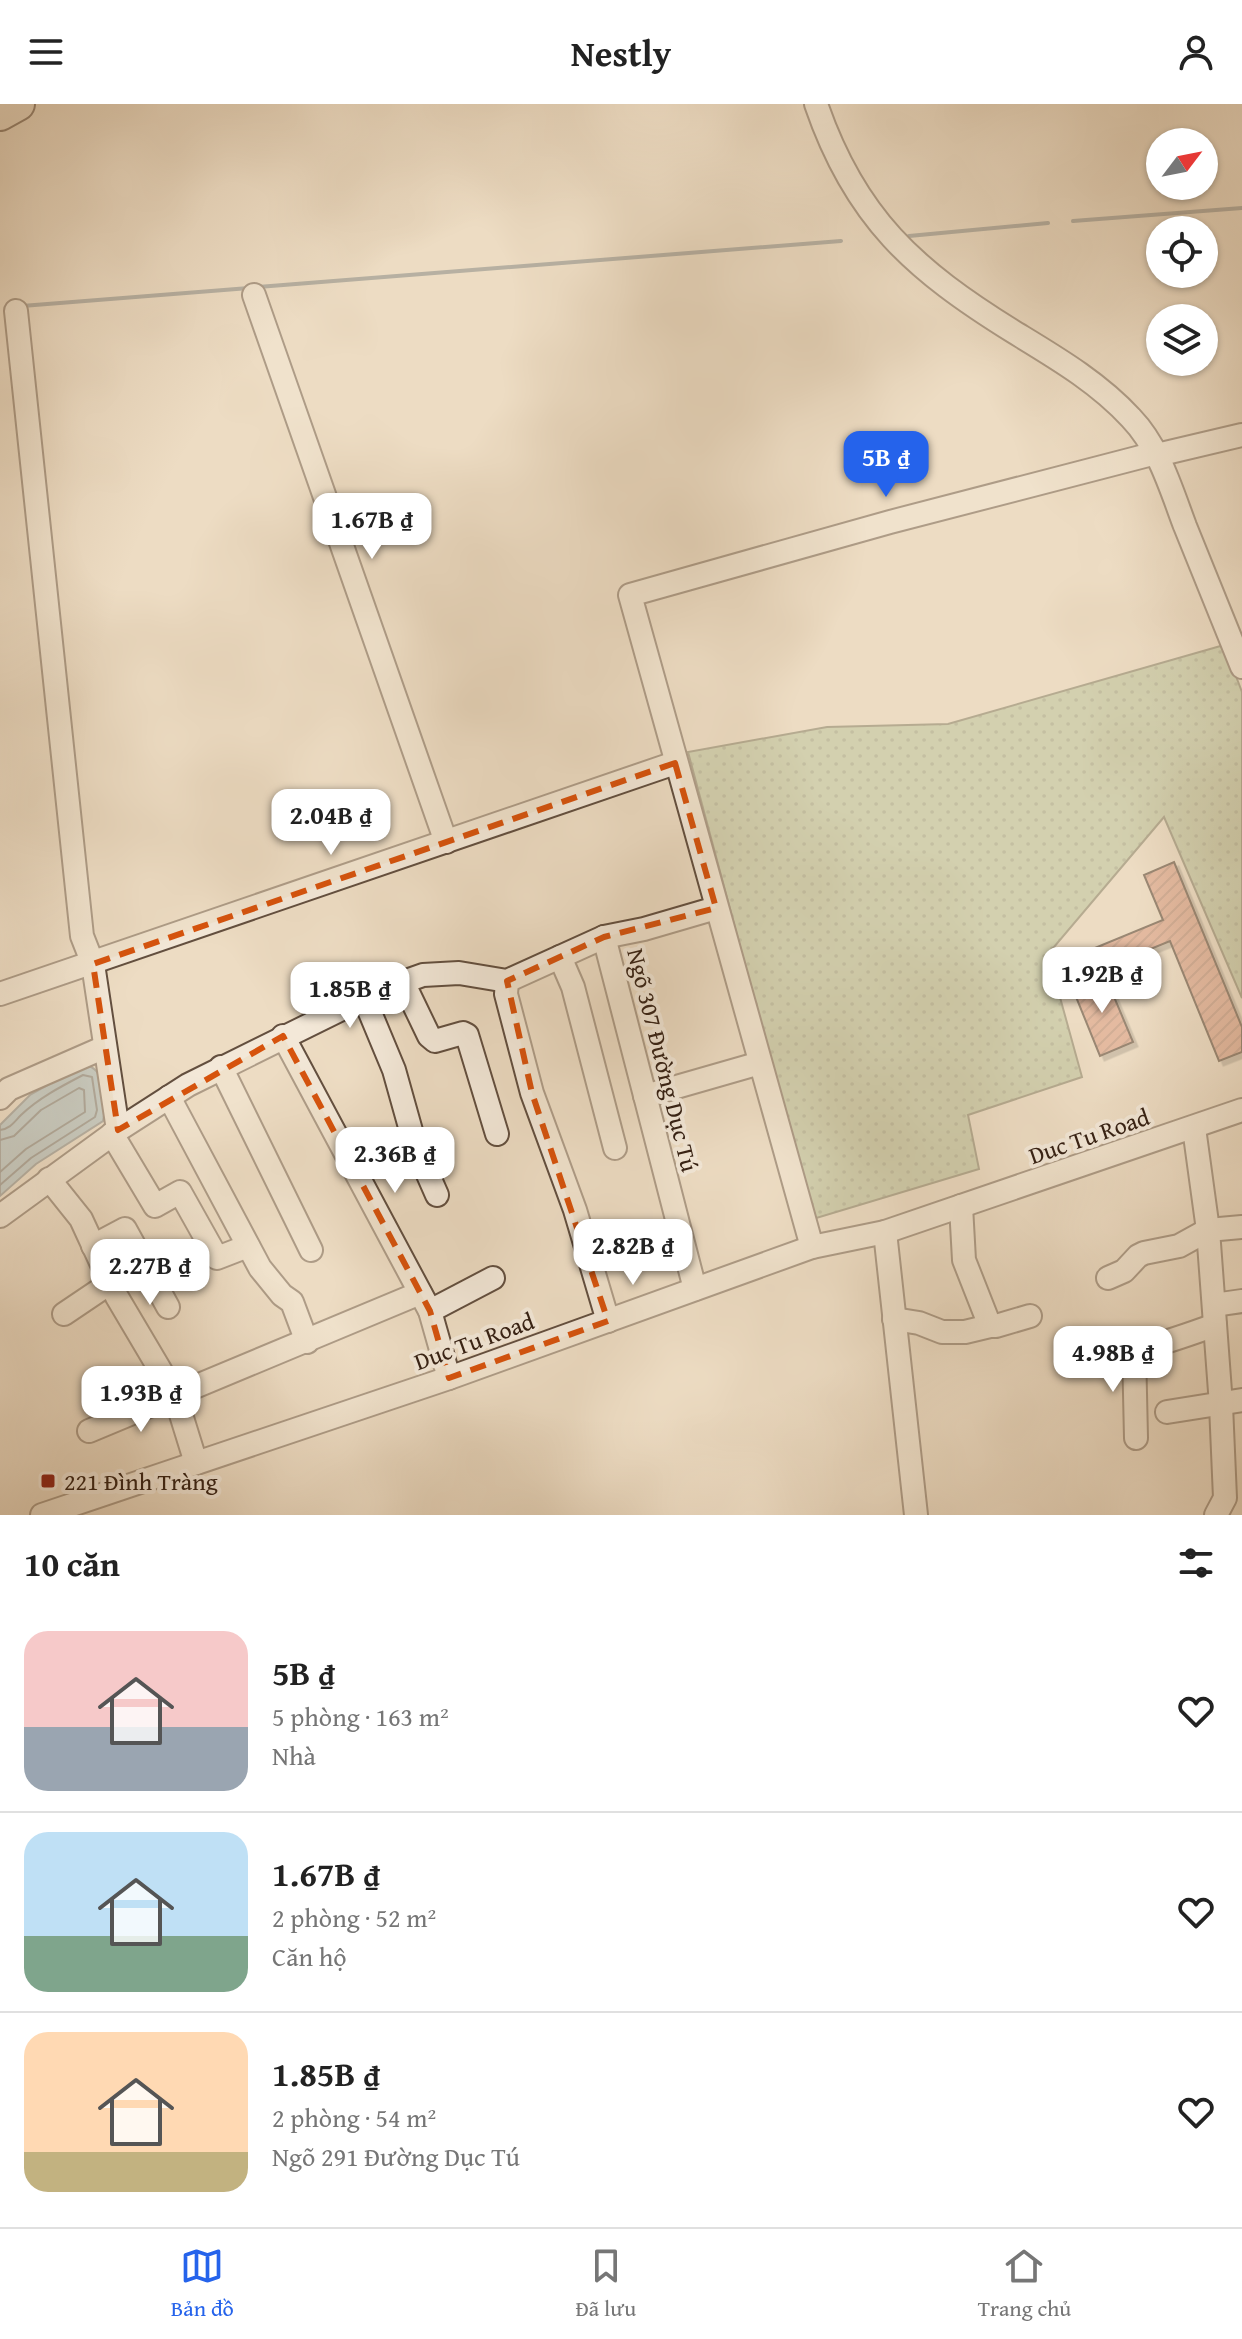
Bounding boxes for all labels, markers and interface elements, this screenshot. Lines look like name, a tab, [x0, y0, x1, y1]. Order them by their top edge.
text: Nestly	[571, 26, 671, 79]
icon: menu	[24, 30, 68, 74]
icon: person	[1174, 30, 1218, 74]
north arrow	[1146, 128, 1218, 200]
map controls	[1146, 128, 1218, 376]
button: locate	[1146, 216, 1218, 288]
button: layers	[1146, 304, 1218, 376]
pin: 5B ₫	[839, 431, 933, 499]
text: 5B ₫	[862, 437, 910, 476]
pin: 1.67B ₫	[298, 493, 446, 561]
text: 1.67B ₫	[330, 499, 414, 538]
pin: 2.04B ₫	[257, 789, 405, 857]
text: 2.04B ₫	[289, 795, 373, 834]
street label: Ngõ 307 Đường Dục Tú	[618, 945, 708, 1175]
pin: 1.92B ₫	[1028, 947, 1176, 1015]
text: 1.92B ₫	[1060, 953, 1144, 992]
pin: 1.85B ₫	[276, 962, 424, 1030]
text: 1.85B ₫	[308, 968, 392, 1007]
street label: Duc Tu Road	[1024, 1099, 1154, 1173]
pin: 2.36B ₫	[321, 1127, 469, 1195]
text: 2.36B ₫	[353, 1133, 437, 1172]
pin: 2.82B ₫	[559, 1219, 707, 1287]
text: 2.82B ₫	[591, 1225, 675, 1264]
pin: 2.27B ₫	[76, 1239, 224, 1307]
text: 2.27B ₫	[108, 1245, 192, 1284]
street label: Duc Tu Road	[409, 1303, 539, 1379]
pin: 4.98B ₫	[1039, 1326, 1187, 1394]
text: 4.98B ₫	[1071, 1332, 1155, 1371]
pin: 1.93B ₫	[67, 1366, 215, 1434]
text: 1.93B ₫	[99, 1372, 183, 1411]
place label: 221 Đình Tràng	[64, 1464, 218, 1499]
marker: 221 Đình Tràng	[39, 1472, 57, 1490]
text: 10 căn	[24, 1539, 120, 1588]
icon: filters	[1174, 1541, 1218, 1585]
text: 5B ₫	[272, 1648, 336, 1697]
icon: home	[88, 1663, 184, 1759]
icon: heart	[1174, 1689, 1218, 1733]
text: 5 phòng · 163 m²	[272, 1697, 449, 1736]
text: Nhà	[272, 1736, 316, 1775]
text: 1.67B ₫	[272, 1849, 381, 1898]
icon: home	[88, 1864, 184, 1960]
icon: heart	[1174, 1890, 1218, 1934]
text: 2 phòng · 52 m²	[272, 1898, 436, 1937]
text: Căn hộ	[272, 1937, 347, 1976]
text: 1.85B ₫	[272, 2049, 381, 2098]
icon: home	[88, 2064, 184, 2160]
icon: heart	[1174, 2090, 1218, 2134]
text: 2 phòng · 54 m²	[272, 2098, 436, 2137]
text: Ngõ 291 Đường Dục Tú	[272, 2137, 520, 2176]
tab: Bản đồ	[171, 2244, 234, 2324]
tab: Đã lưu	[575, 2244, 636, 2324]
tab: Trang chủ	[978, 2244, 1071, 2324]

